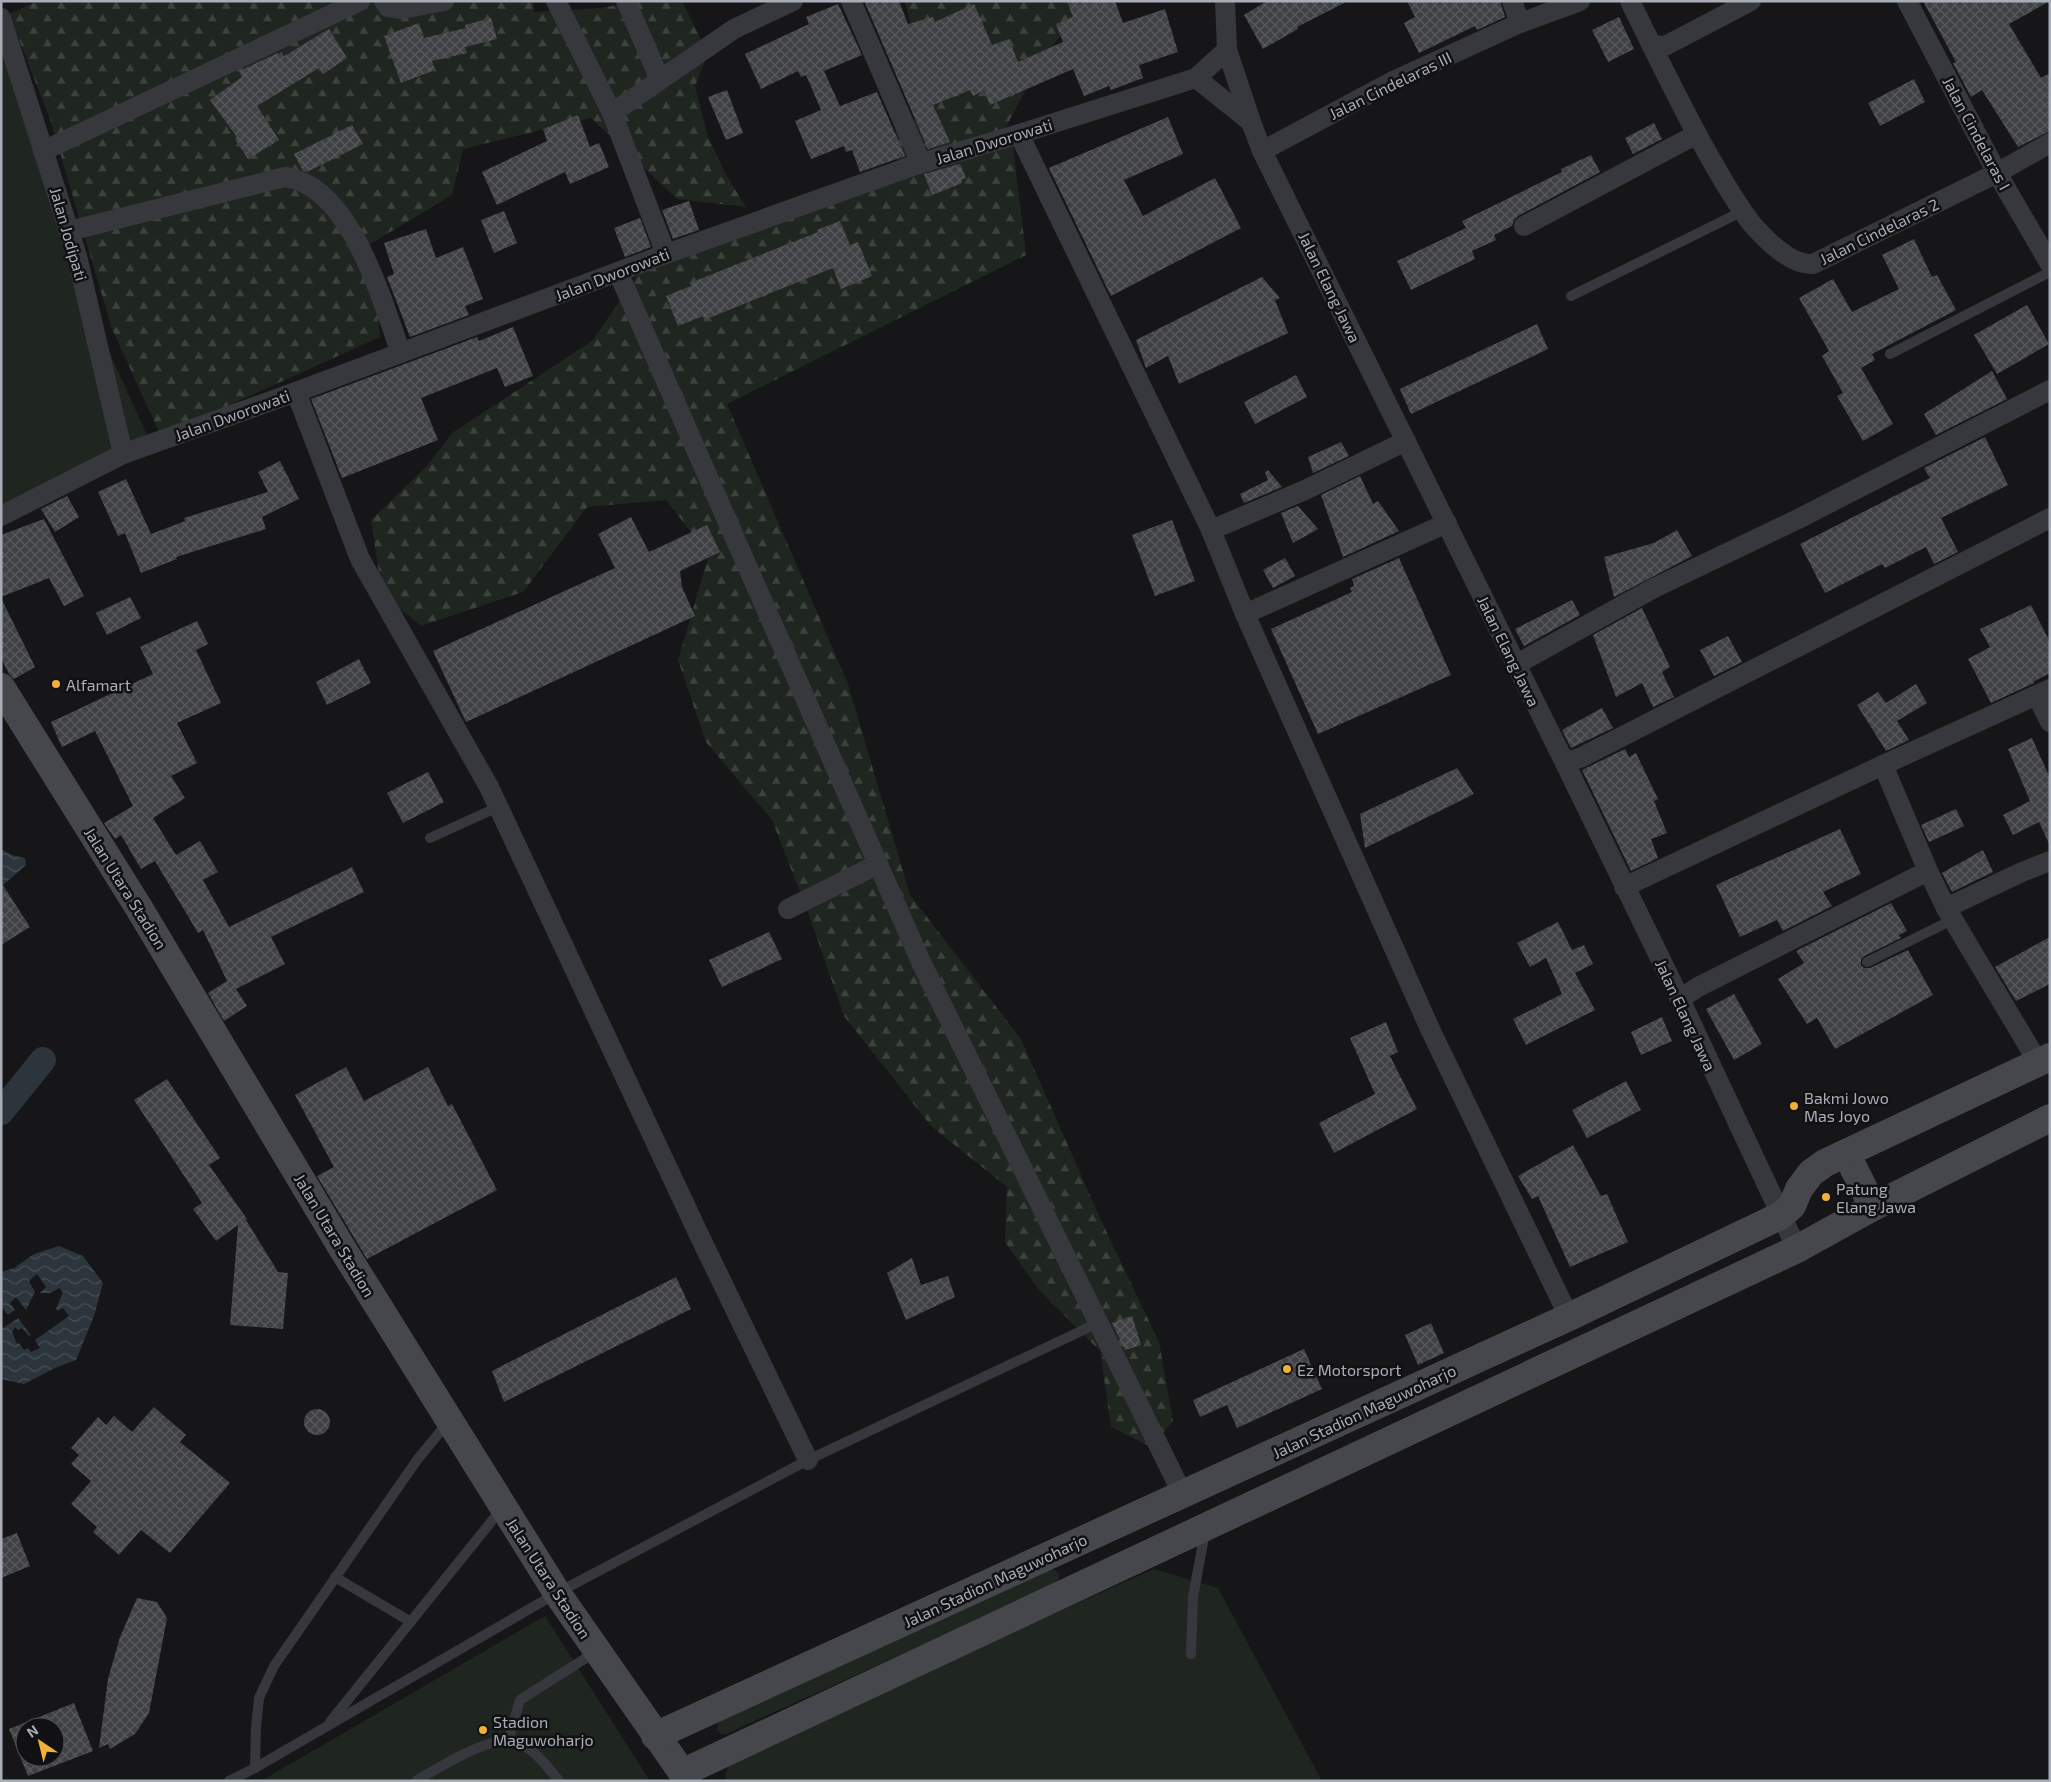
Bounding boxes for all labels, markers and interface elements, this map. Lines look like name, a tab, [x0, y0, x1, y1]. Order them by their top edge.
street label: Jalan Cindelaras III	[1326, 47, 1454, 123]
street label: Jalan Cindelaras I	[1939, 73, 2015, 193]
street label: Jalan Dworowati	[934, 114, 1054, 168]
street label: Jalan Jodipati	[47, 185, 91, 283]
street label: Jalan Cindelaras 2	[1816, 194, 1942, 268]
street label: Jalan Elang Jawa	[1295, 229, 1365, 345]
street label: Jalan Dworowati	[552, 244, 672, 304]
street label: Jalan Dworowati	[172, 385, 292, 445]
street label: Jalan Elang Jawa	[1474, 593, 1544, 709]
place label: Alfamart	[66, 675, 131, 694]
marker: Alfamart	[50, 678, 62, 690]
street label: Jalan Utara Stadion	[81, 824, 171, 952]
street label: Jalan Elang Jawa	[1652, 956, 1720, 1074]
place label: Bakmi Jowo Mas Joyo	[1804, 1088, 1889, 1125]
marker: Bakmi Jowo Mas Joyo	[1788, 1100, 1800, 1112]
street label: Jalan Utara Stadion	[291, 1170, 379, 1300]
place label: Patung Elang Jawa	[1836, 1179, 1916, 1216]
marker: Patung Elang Jawa	[1820, 1191, 1832, 1203]
street label: Jalan Stadion Maguwoharjo	[1269, 1360, 1459, 1463]
place label: Ez Motorsport	[1297, 1360, 1401, 1379]
marker: Ez Motorsport	[1281, 1363, 1293, 1375]
street label: Jalan Utara Stadion	[503, 1514, 595, 1642]
street label: Jalan Stadion Maguwoharjo	[900, 1529, 1090, 1632]
place label: Stadion Maguwoharjo	[493, 1712, 594, 1750]
north arrow	[15, 1717, 65, 1767]
text: N	[23, 1721, 41, 1741]
marker: Stadion Maguwoharjo	[477, 1724, 489, 1736]

